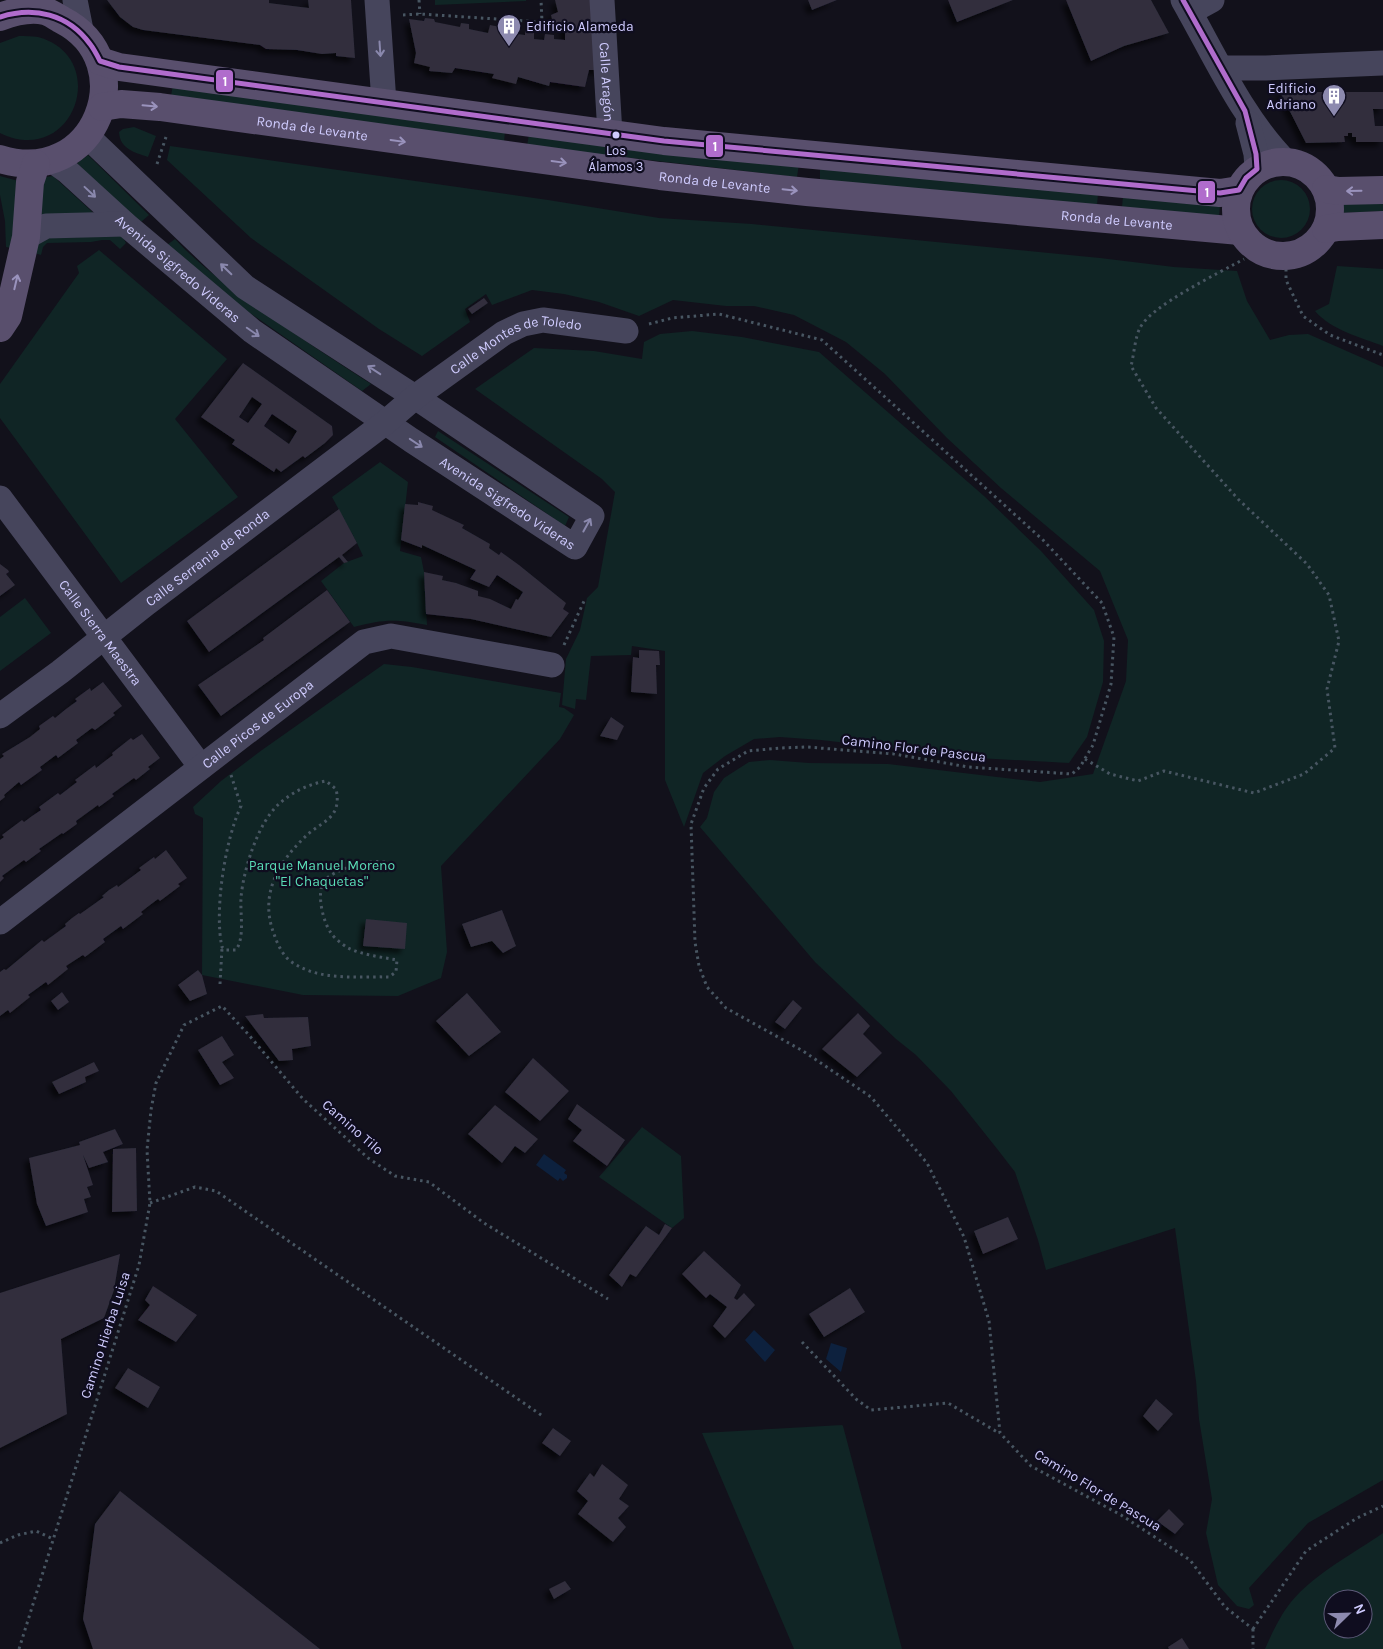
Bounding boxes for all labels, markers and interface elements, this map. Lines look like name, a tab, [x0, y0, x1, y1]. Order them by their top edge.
building icon: Edificio Alameda	[496, 13, 522, 47]
place label: Edificio Alameda	[526, 18, 634, 35]
one-way arrow	[376, 40, 385, 56]
street label: Calle Aragón	[596, 42, 617, 122]
line badge: 1	[215, 69, 234, 93]
text: 1	[223, 73, 228, 90]
place label: Edificio Adriano	[1267, 80, 1316, 113]
building icon: Edificio Adriano	[1321, 83, 1347, 117]
one-way arrow	[142, 101, 158, 111]
street label: Ronda de Levante	[255, 112, 369, 145]
marker: Los Álamos 3	[611, 130, 621, 140]
line badge: 1	[705, 134, 724, 158]
one-way arrow	[389, 136, 405, 146]
text: 1	[713, 138, 718, 155]
place label: Los Álamos 3	[588, 143, 644, 174]
one-way arrow	[550, 158, 566, 168]
street label: Ronda de Levante	[658, 168, 771, 197]
line badge: 1	[1197, 180, 1216, 204]
text: 1	[1205, 184, 1210, 201]
one-way arrow	[781, 185, 797, 195]
one-way arrow	[83, 186, 96, 198]
one-way arrow	[1347, 186, 1363, 196]
street label: Ronda de Levante	[1060, 207, 1173, 234]
street label: Avenida Sigfredo Videras	[111, 211, 244, 327]
one-way arrow	[220, 262, 232, 275]
one-way arrow	[12, 275, 21, 291]
street label: Calle Montes de Toledo	[447, 312, 583, 378]
one-way arrow	[246, 327, 260, 337]
one-way arrow	[367, 365, 381, 375]
one-way arrow	[409, 438, 423, 448]
street label: Avenida Sigfredo Videras	[436, 453, 578, 554]
street label: Calle Serrania de Ronda	[142, 505, 273, 610]
one-way arrow	[582, 518, 592, 533]
street label: Calle Sierra Maestra	[55, 577, 145, 689]
street label: Calle Picos de Europa	[199, 676, 317, 772]
street label: Camino Flor de Pascua	[841, 731, 987, 766]
park label: Parque Manuel Moreno "El Chaquetas"	[249, 857, 395, 890]
street label: Camino Tilo	[319, 1096, 387, 1159]
street label: Camino Hierba Luisa	[77, 1270, 134, 1401]
street label: Camino Flor de Pascua	[1031, 1446, 1164, 1535]
north arrow	[1323, 1589, 1373, 1639]
text: N	[1350, 1601, 1369, 1617]

